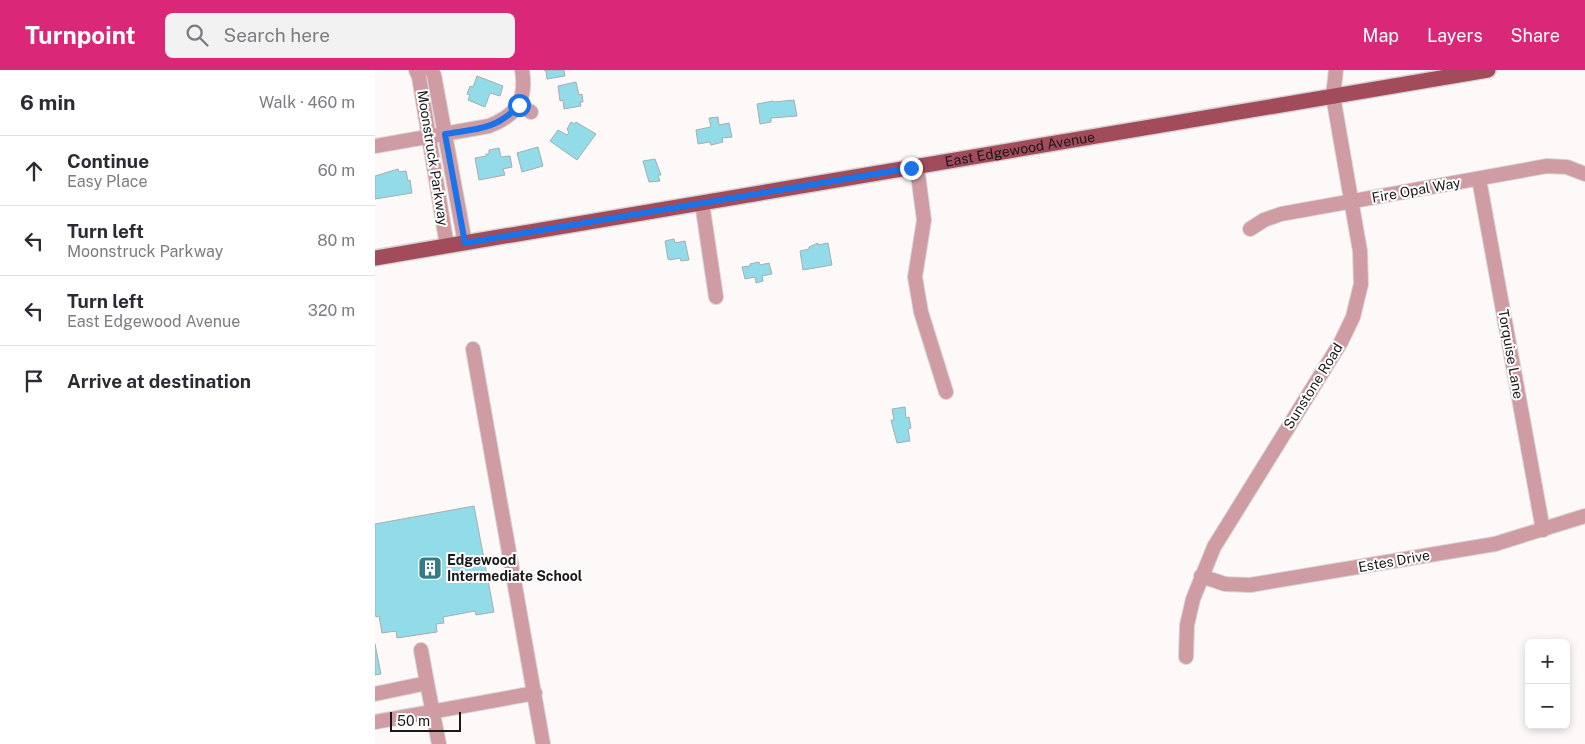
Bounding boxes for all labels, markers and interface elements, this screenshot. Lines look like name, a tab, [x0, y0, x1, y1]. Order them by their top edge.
search box	[165, 13, 515, 58]
text: Turnpoint	[25, 21, 135, 49]
icon: search	[183, 21, 211, 49]
text: Search here	[223, 24, 330, 46]
text: Map	[1363, 25, 1399, 46]
text: Layers	[1427, 25, 1483, 46]
text: Share	[1511, 25, 1560, 46]
street label: Moonstruck Parkway	[414, 89, 452, 227]
text: 6 min	[20, 90, 76, 115]
text: Walk · 460 m	[259, 93, 355, 112]
route start	[508, 94, 531, 117]
street label: East Edgewood Avenue	[944, 129, 1096, 170]
text: Continue	[67, 150, 149, 172]
icon: ahead	[20, 157, 48, 185]
route end	[900, 157, 923, 180]
text: 60 m	[318, 161, 355, 180]
text: Easy Place	[67, 172, 148, 191]
street label: Fire Opal Way	[1370, 174, 1462, 206]
text: Turn left	[67, 220, 144, 242]
icon: left	[20, 227, 48, 255]
text: 80 m	[317, 231, 355, 250]
text: Moonstruck Parkway	[67, 242, 223, 261]
text: Turn left	[67, 290, 144, 312]
icon: left	[20, 297, 48, 325]
text: 320 m	[308, 301, 355, 320]
street label: Torquise Lane	[1495, 308, 1527, 400]
text: East Edgewood Avenue	[67, 312, 240, 331]
street label: Sunstone Road	[1280, 340, 1346, 432]
icon: arrive	[20, 367, 48, 395]
text: Arrive at destination	[67, 370, 251, 392]
street label: Estes Drive	[1357, 547, 1431, 575]
place label: Edgewood Intermediate School	[447, 552, 583, 584]
building icon: Edgewood Intermediate School	[417, 555, 443, 581]
map controls	[1525, 639, 1570, 729]
button: +	[1525, 639, 1570, 684]
button: −	[1525, 684, 1570, 729]
scale bar	[390, 709, 461, 732]
text: 50 m	[397, 713, 430, 729]

